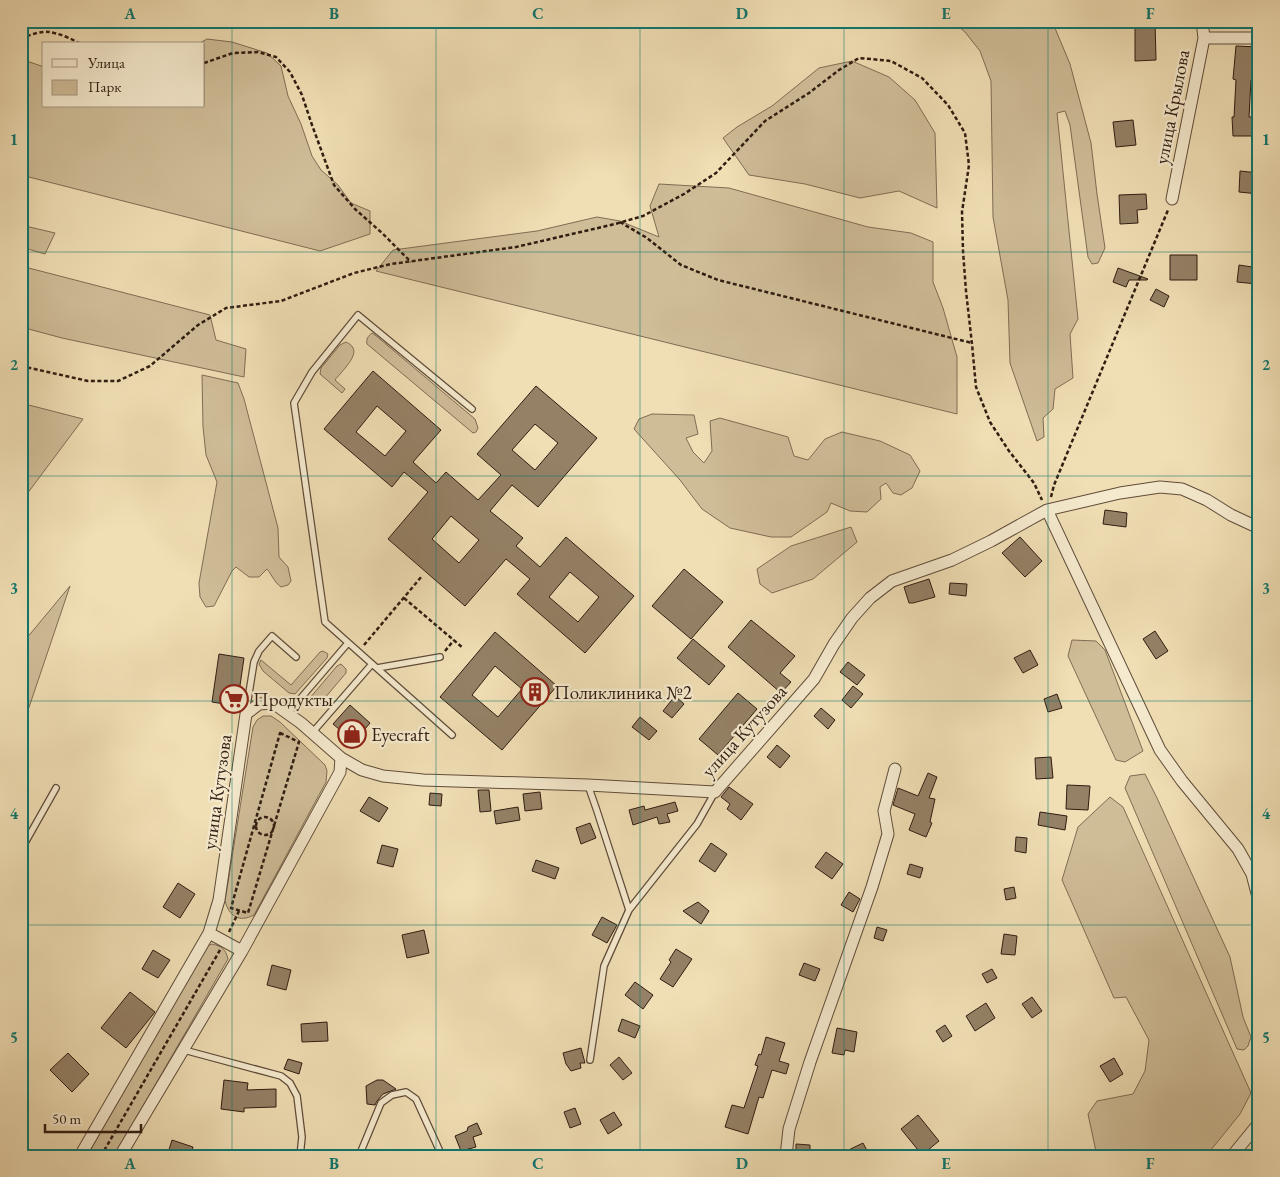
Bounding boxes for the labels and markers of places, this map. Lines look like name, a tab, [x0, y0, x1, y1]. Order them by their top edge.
building icon: Поликлиника №2	[520, 677, 550, 707]
place label: Поликлиника №2	[554, 680, 692, 705]
supermarket icon: Продукты	[219, 684, 249, 714]
place label: Продукты	[253, 687, 333, 712]
shop icon: Eyecraft	[337, 719, 367, 749]
place label: Eyecraft	[371, 722, 430, 747]

